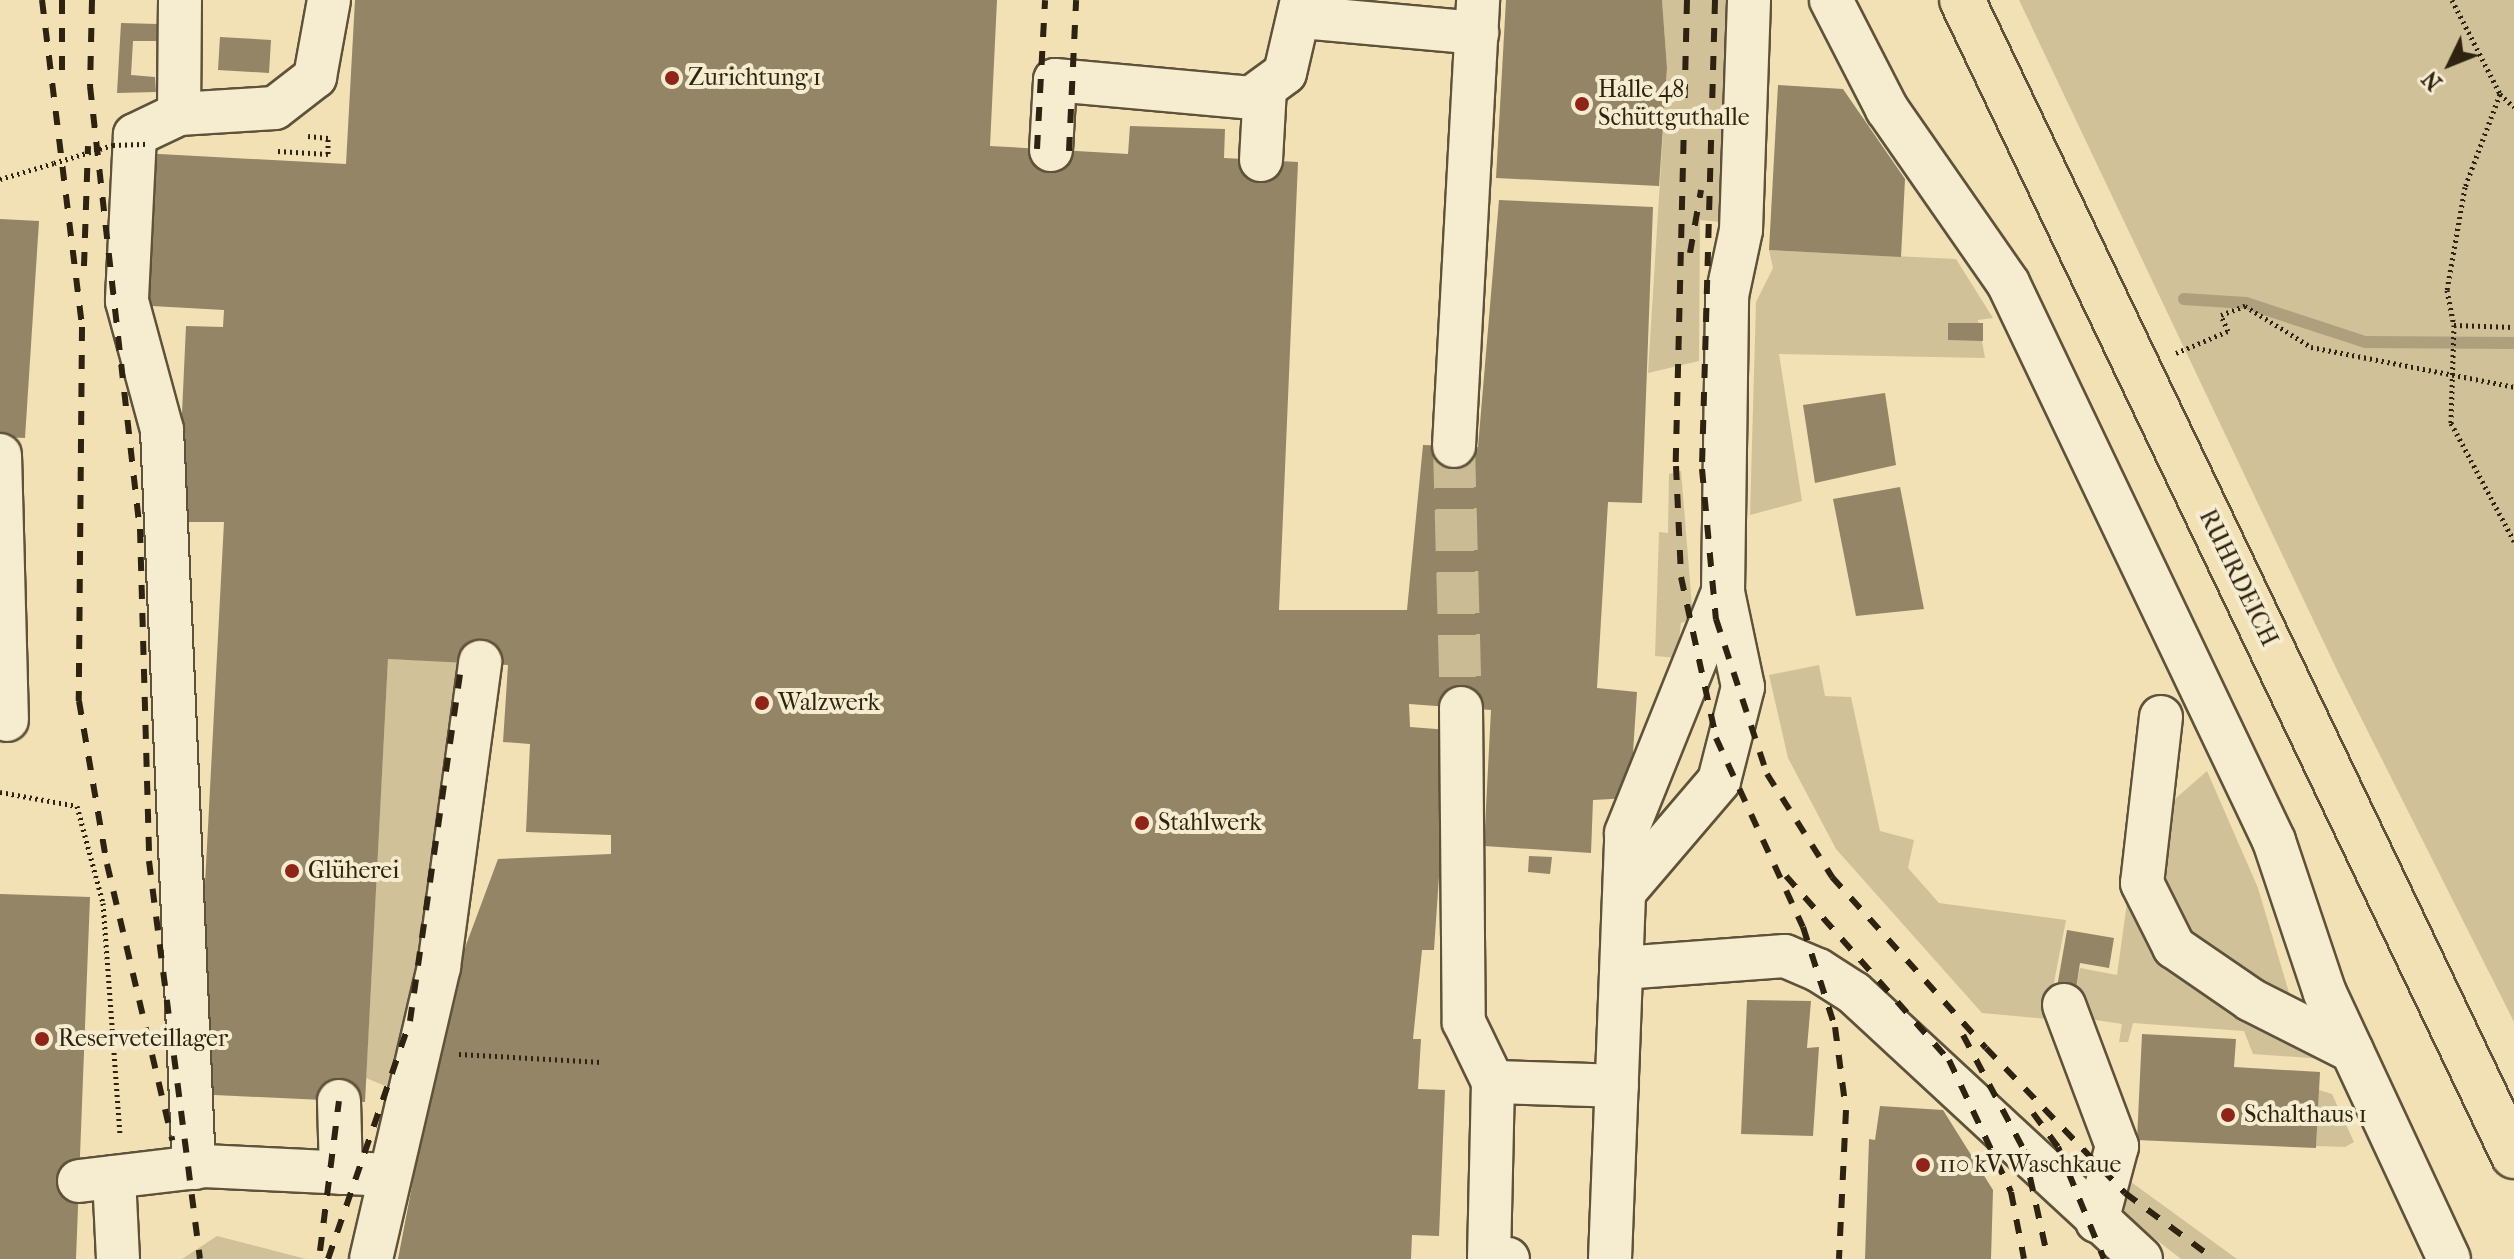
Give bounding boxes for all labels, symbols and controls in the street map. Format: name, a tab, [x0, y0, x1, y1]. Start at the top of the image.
north arrow	[2410, 24, 2490, 104]
place label: Zurichtung 1	[688, 64, 821, 92]
text: N	[2417, 65, 2448, 95]
marker: Zurichtung 1	[663, 69, 681, 87]
place label: Halle 48 Schüttguthalle	[1598, 76, 1750, 132]
marker: Halle 48 Schüttguthalle	[1573, 95, 1591, 113]
street label: RUHRDEICH	[2193, 505, 2283, 651]
place label: Walzwerk	[778, 689, 880, 717]
marker: Walzwerk	[753, 694, 771, 712]
place label: Stahlwerk	[1158, 809, 1262, 837]
marker: Stahlwerk	[1133, 814, 1151, 832]
place label: Glüherei	[308, 857, 399, 885]
marker: Glüherei	[283, 862, 301, 880]
place label: Reserveteillager	[58, 1025, 228, 1053]
marker: Reserveteillager	[33, 1030, 51, 1048]
place label: Schalthaus 1	[2244, 1101, 2367, 1129]
marker: Schalthaus 1	[2219, 1106, 2237, 1124]
place label: 110 kV Waschkaue	[1939, 1151, 2121, 1179]
marker: 110 kV Waschkaue	[1914, 1156, 1932, 1174]

